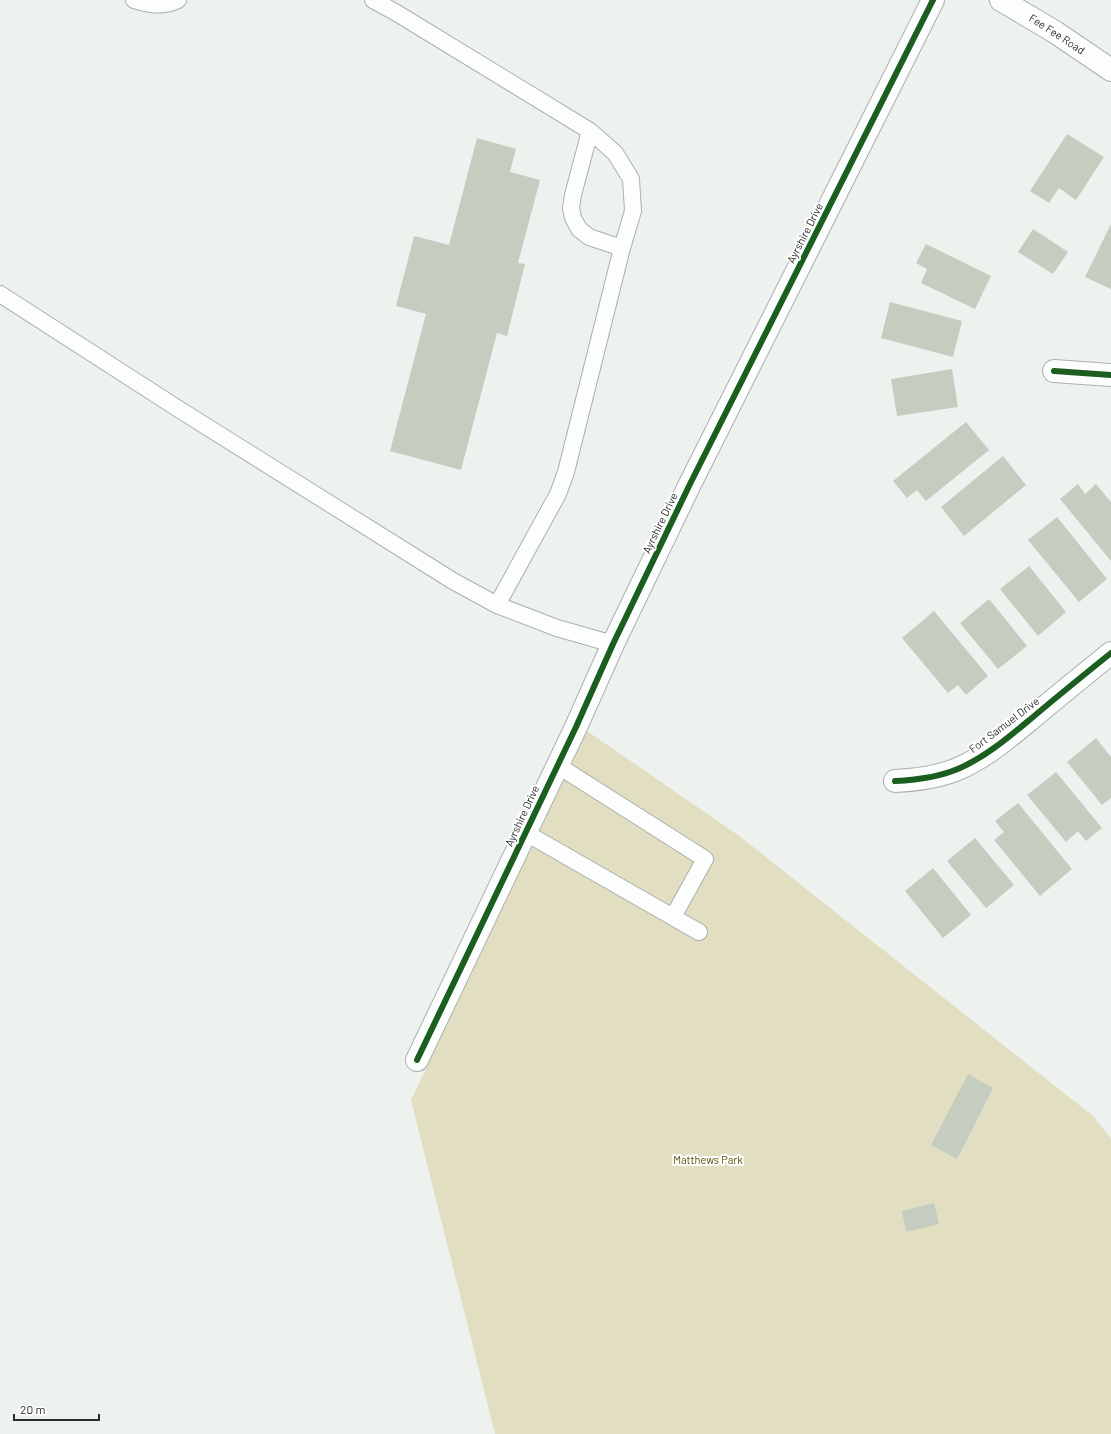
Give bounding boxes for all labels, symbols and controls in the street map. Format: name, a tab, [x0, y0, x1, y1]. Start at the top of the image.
street label: Fee Fee Road	[1027, 11, 1088, 56]
street label: Ayrshire Drive	[784, 200, 825, 265]
street label: Ayrshire Drive	[639, 490, 680, 555]
street label: Fort Samuel Drive	[966, 694, 1041, 755]
street label: Ayrshire Drive	[502, 783, 541, 848]
park label: Matthews Park	[673, 1153, 743, 1166]
scale bar	[14, 1396, 99, 1422]
text: 20 m	[20, 1402, 46, 1416]

